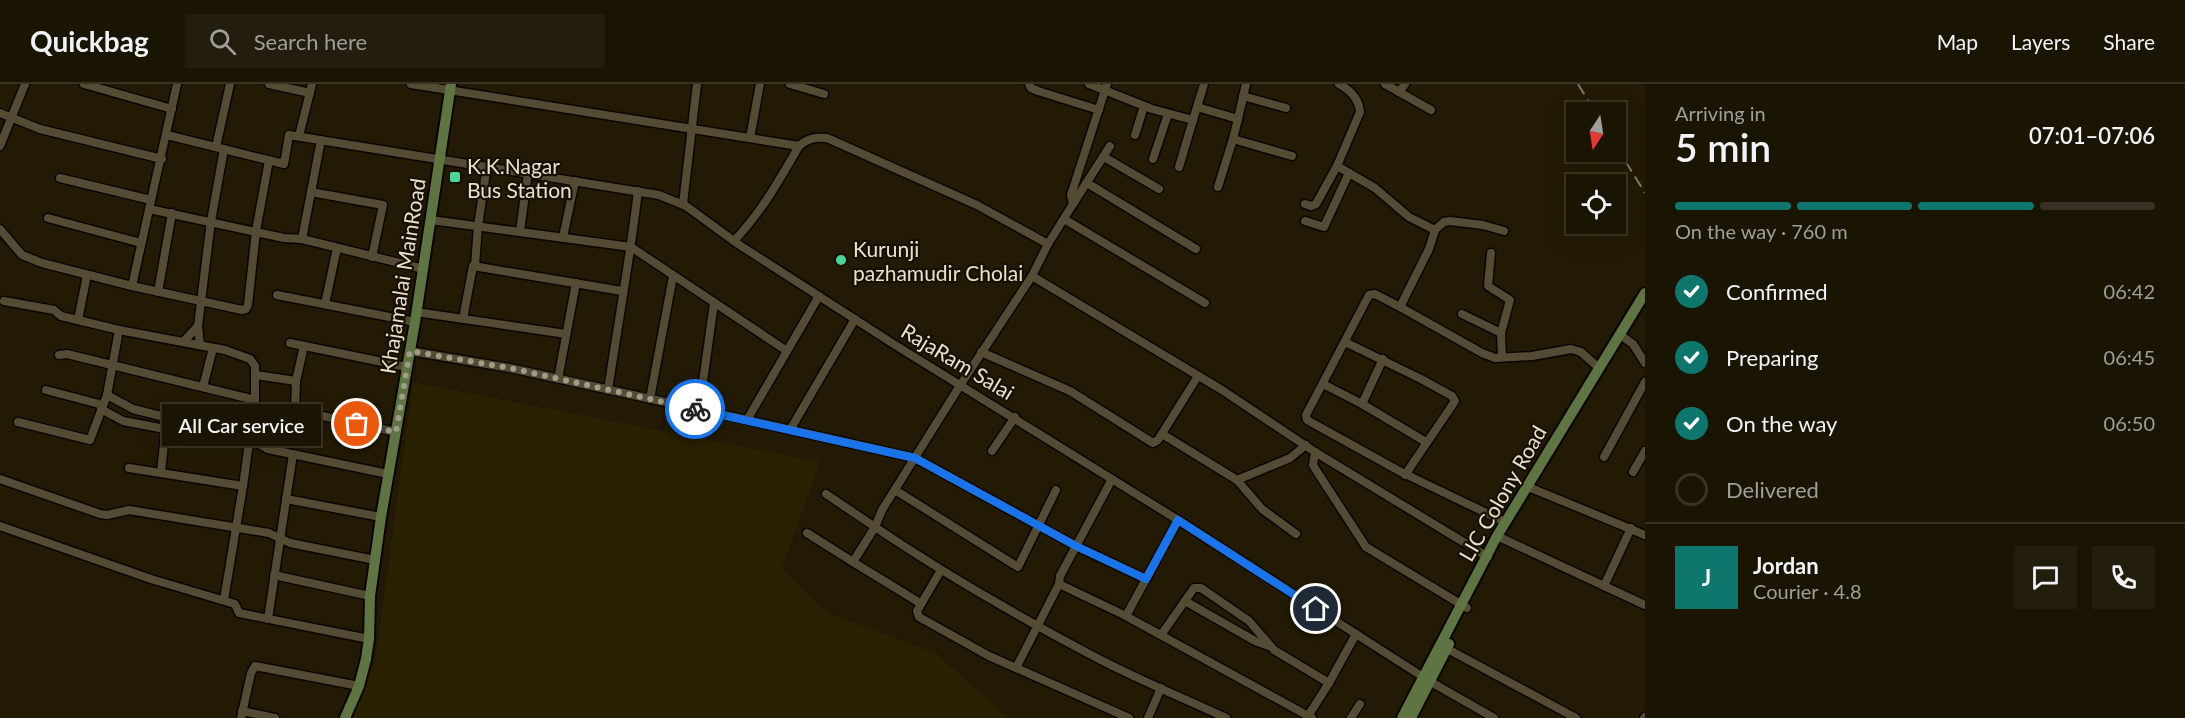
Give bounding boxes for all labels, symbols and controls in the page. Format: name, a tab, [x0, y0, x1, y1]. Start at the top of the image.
search box	[185, 14, 605, 68]
text: Quickbag	[30, 24, 149, 58]
icon: search	[206, 25, 239, 58]
text: Search here	[254, 28, 367, 55]
text: Map	[1937, 29, 1978, 54]
text: Layers	[2011, 29, 2070, 54]
text: Share	[2103, 29, 2155, 54]
text: Arriving in	[1675, 101, 1766, 125]
north arrow	[1566, 102, 1626, 162]
map controls	[1566, 102, 1626, 234]
text: 07:01–07:06	[2029, 122, 2155, 149]
text: 5 min	[1675, 124, 1771, 170]
place label: K.K.Nagar Bus Station	[467, 153, 572, 202]
marker: K.K.Nagar Bus Station	[448, 170, 462, 184]
button: locate	[1566, 174, 1626, 234]
street label: Khajamalai MainRoad	[374, 176, 430, 376]
text: On the way · 760 m	[1675, 219, 1848, 243]
place label: Kurunji pazhamudir Cholai	[853, 236, 1023, 285]
marker: Kurunji pazhamudir Cholai	[834, 253, 848, 267]
icon: check	[1675, 275, 1708, 308]
text: Confirmed	[1726, 278, 1828, 305]
text: 06:42	[2104, 279, 2155, 303]
street label: RajaRam Salai	[897, 318, 1019, 404]
icon: check	[1675, 341, 1708, 374]
text: Preparing	[1726, 344, 1818, 371]
text: 06:45	[2104, 345, 2155, 369]
courier	[665, 379, 725, 439]
icon: bike	[679, 393, 712, 426]
pin	[331, 398, 382, 449]
callout: All Car service	[162, 403, 321, 445]
icon: bag	[340, 407, 373, 440]
icon: check	[1675, 407, 1708, 440]
text: On the way	[1726, 410, 1837, 437]
text: 06:50	[2104, 411, 2155, 435]
text: All Car service	[179, 413, 304, 437]
street label: LIC Colony Road	[1453, 421, 1551, 565]
text: Delivered	[1726, 476, 1819, 503]
button: chat	[2014, 546, 2077, 609]
button: phone	[2092, 546, 2155, 609]
text: Jordan	[1753, 552, 1819, 579]
text: J	[1702, 564, 1711, 591]
text: Courier · 4.8	[1753, 579, 1862, 603]
pin	[1290, 583, 1341, 634]
icon: home	[1299, 592, 1332, 625]

